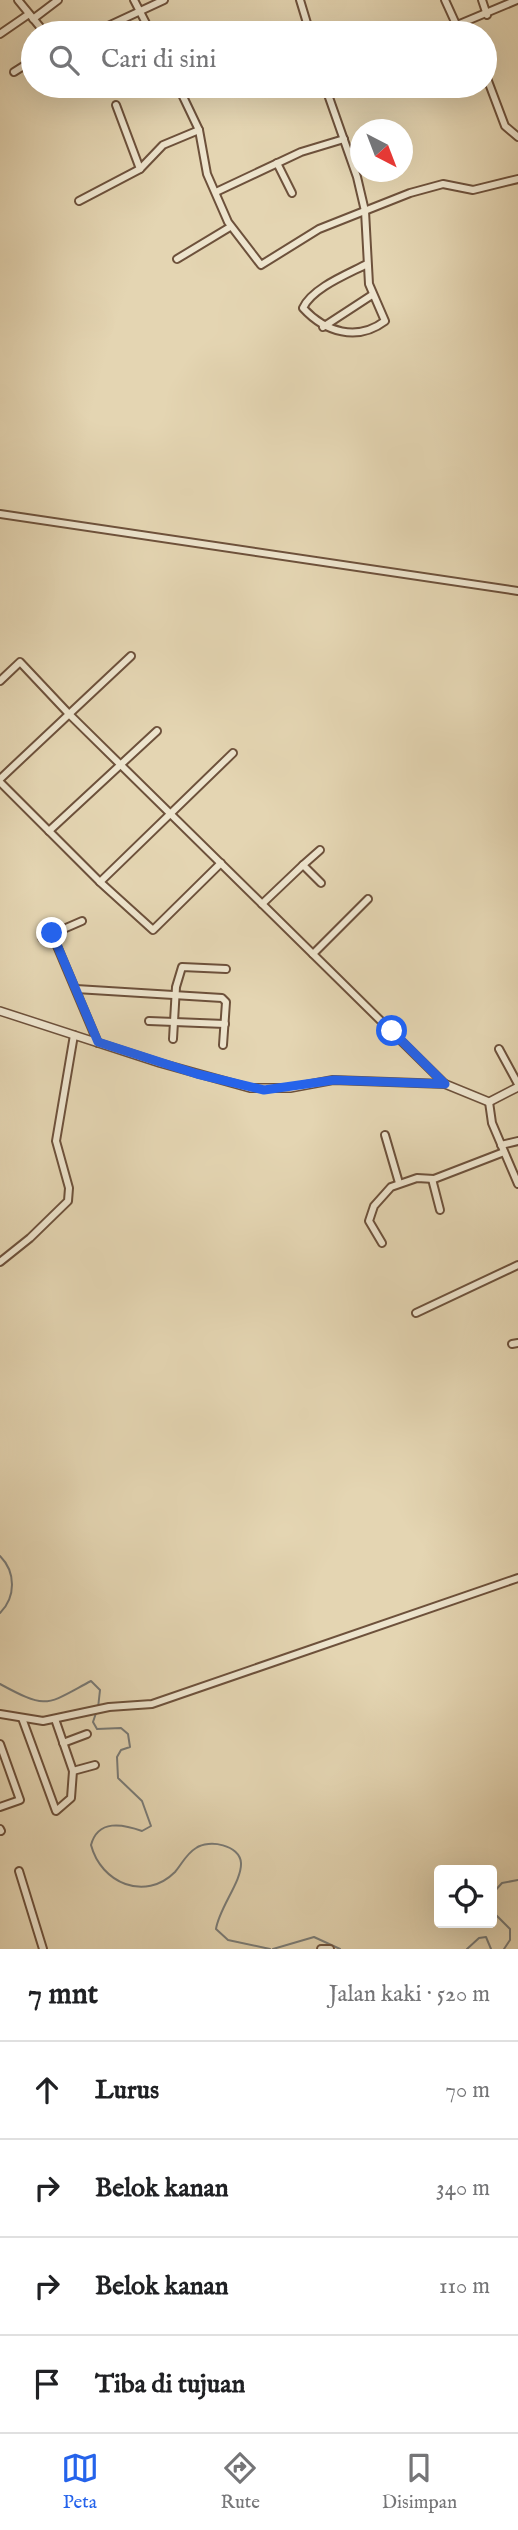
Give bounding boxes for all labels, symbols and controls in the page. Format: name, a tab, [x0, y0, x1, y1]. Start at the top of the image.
search box	[21, 21, 497, 98]
icon: search	[45, 41, 83, 79]
text: Cari di sini	[101, 43, 216, 76]
north arrow	[350, 119, 413, 182]
route end	[36, 917, 67, 948]
route start	[376, 1015, 407, 1046]
map controls	[434, 1865, 497, 1928]
button: locate	[434, 1865, 497, 1928]
text: 7 mnt	[28, 1976, 98, 2014]
text: Jalan kaki · 520 m	[329, 1980, 490, 2009]
icon: ahead	[28, 2071, 66, 2109]
text: Lurus	[95, 2074, 159, 2107]
text: 70 m	[445, 2076, 490, 2105]
icon: right	[28, 2169, 66, 2207]
text: Belok kanan	[95, 2172, 229, 2205]
text: 340 m	[436, 2174, 490, 2203]
icon: right	[28, 2267, 66, 2305]
text: Belok kanan	[95, 2270, 229, 2303]
text: 110 m	[439, 2272, 490, 2301]
icon: arrive	[28, 2365, 66, 2403]
text: Tiba di tujuan	[95, 2368, 245, 2401]
tab: Peta	[61, 2449, 99, 2515]
tab: Rute	[221, 2449, 260, 2515]
tab: Disimpan	[382, 2449, 457, 2515]

